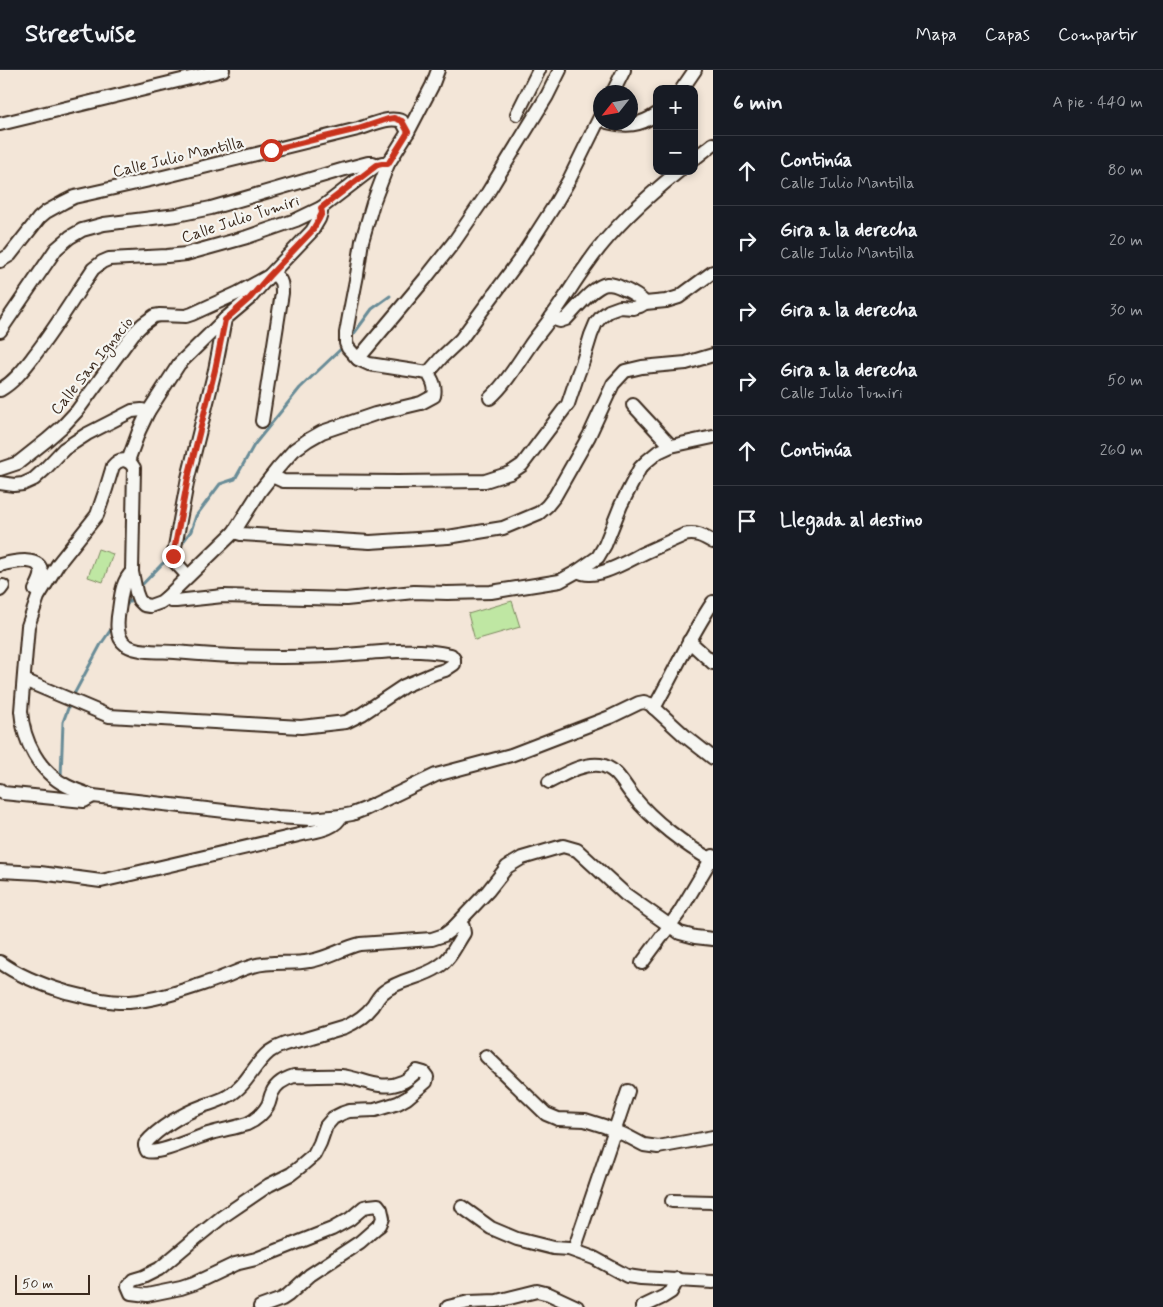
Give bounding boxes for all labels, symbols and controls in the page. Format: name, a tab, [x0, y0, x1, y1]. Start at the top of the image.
text: Streetwise	[25, 19, 136, 50]
text: Mapa	[916, 23, 957, 47]
text: Capas	[985, 23, 1030, 47]
text: Compartir	[1058, 23, 1138, 47]
north arrow	[593, 85, 638, 130]
map controls	[653, 85, 698, 175]
button: +	[653, 85, 698, 130]
text: 6 min	[733, 89, 783, 117]
text: A pie · 440 m	[1053, 92, 1143, 113]
button: −	[653, 130, 698, 175]
street label: Calle Julio Mantilla	[111, 132, 246, 183]
route start	[260, 139, 283, 162]
text: Continúa	[780, 148, 852, 173]
icon: ahead	[733, 157, 761, 185]
text: 80 m	[1108, 160, 1143, 181]
text: Calle Julio Mantilla	[780, 173, 914, 194]
street label: Calle Julio Tumiri	[179, 190, 302, 248]
text: Gira a la derecha	[780, 218, 918, 243]
icon: right	[733, 227, 761, 255]
text: 20 m	[1109, 230, 1143, 251]
text: Calle Julio Mantilla	[780, 243, 914, 264]
icon: right	[733, 297, 761, 325]
text: Gira a la derecha	[780, 298, 918, 323]
text: 30 m	[1110, 300, 1143, 321]
street label: Calle San Ignacio	[46, 312, 139, 420]
text: Gira a la derecha	[780, 358, 918, 383]
icon: right	[733, 367, 761, 395]
text: 50 m	[1107, 370, 1143, 391]
text: Calle Julio Tumiri	[780, 383, 903, 404]
icon: ahead	[733, 437, 761, 465]
text: Continúa	[780, 438, 852, 463]
text: 260 m	[1100, 440, 1143, 461]
icon: arrive	[733, 507, 761, 535]
text: Llegada al destino	[780, 508, 922, 533]
route end	[162, 545, 185, 568]
scale bar	[15, 1272, 90, 1295]
text: 50 m	[22, 1275, 53, 1293]

